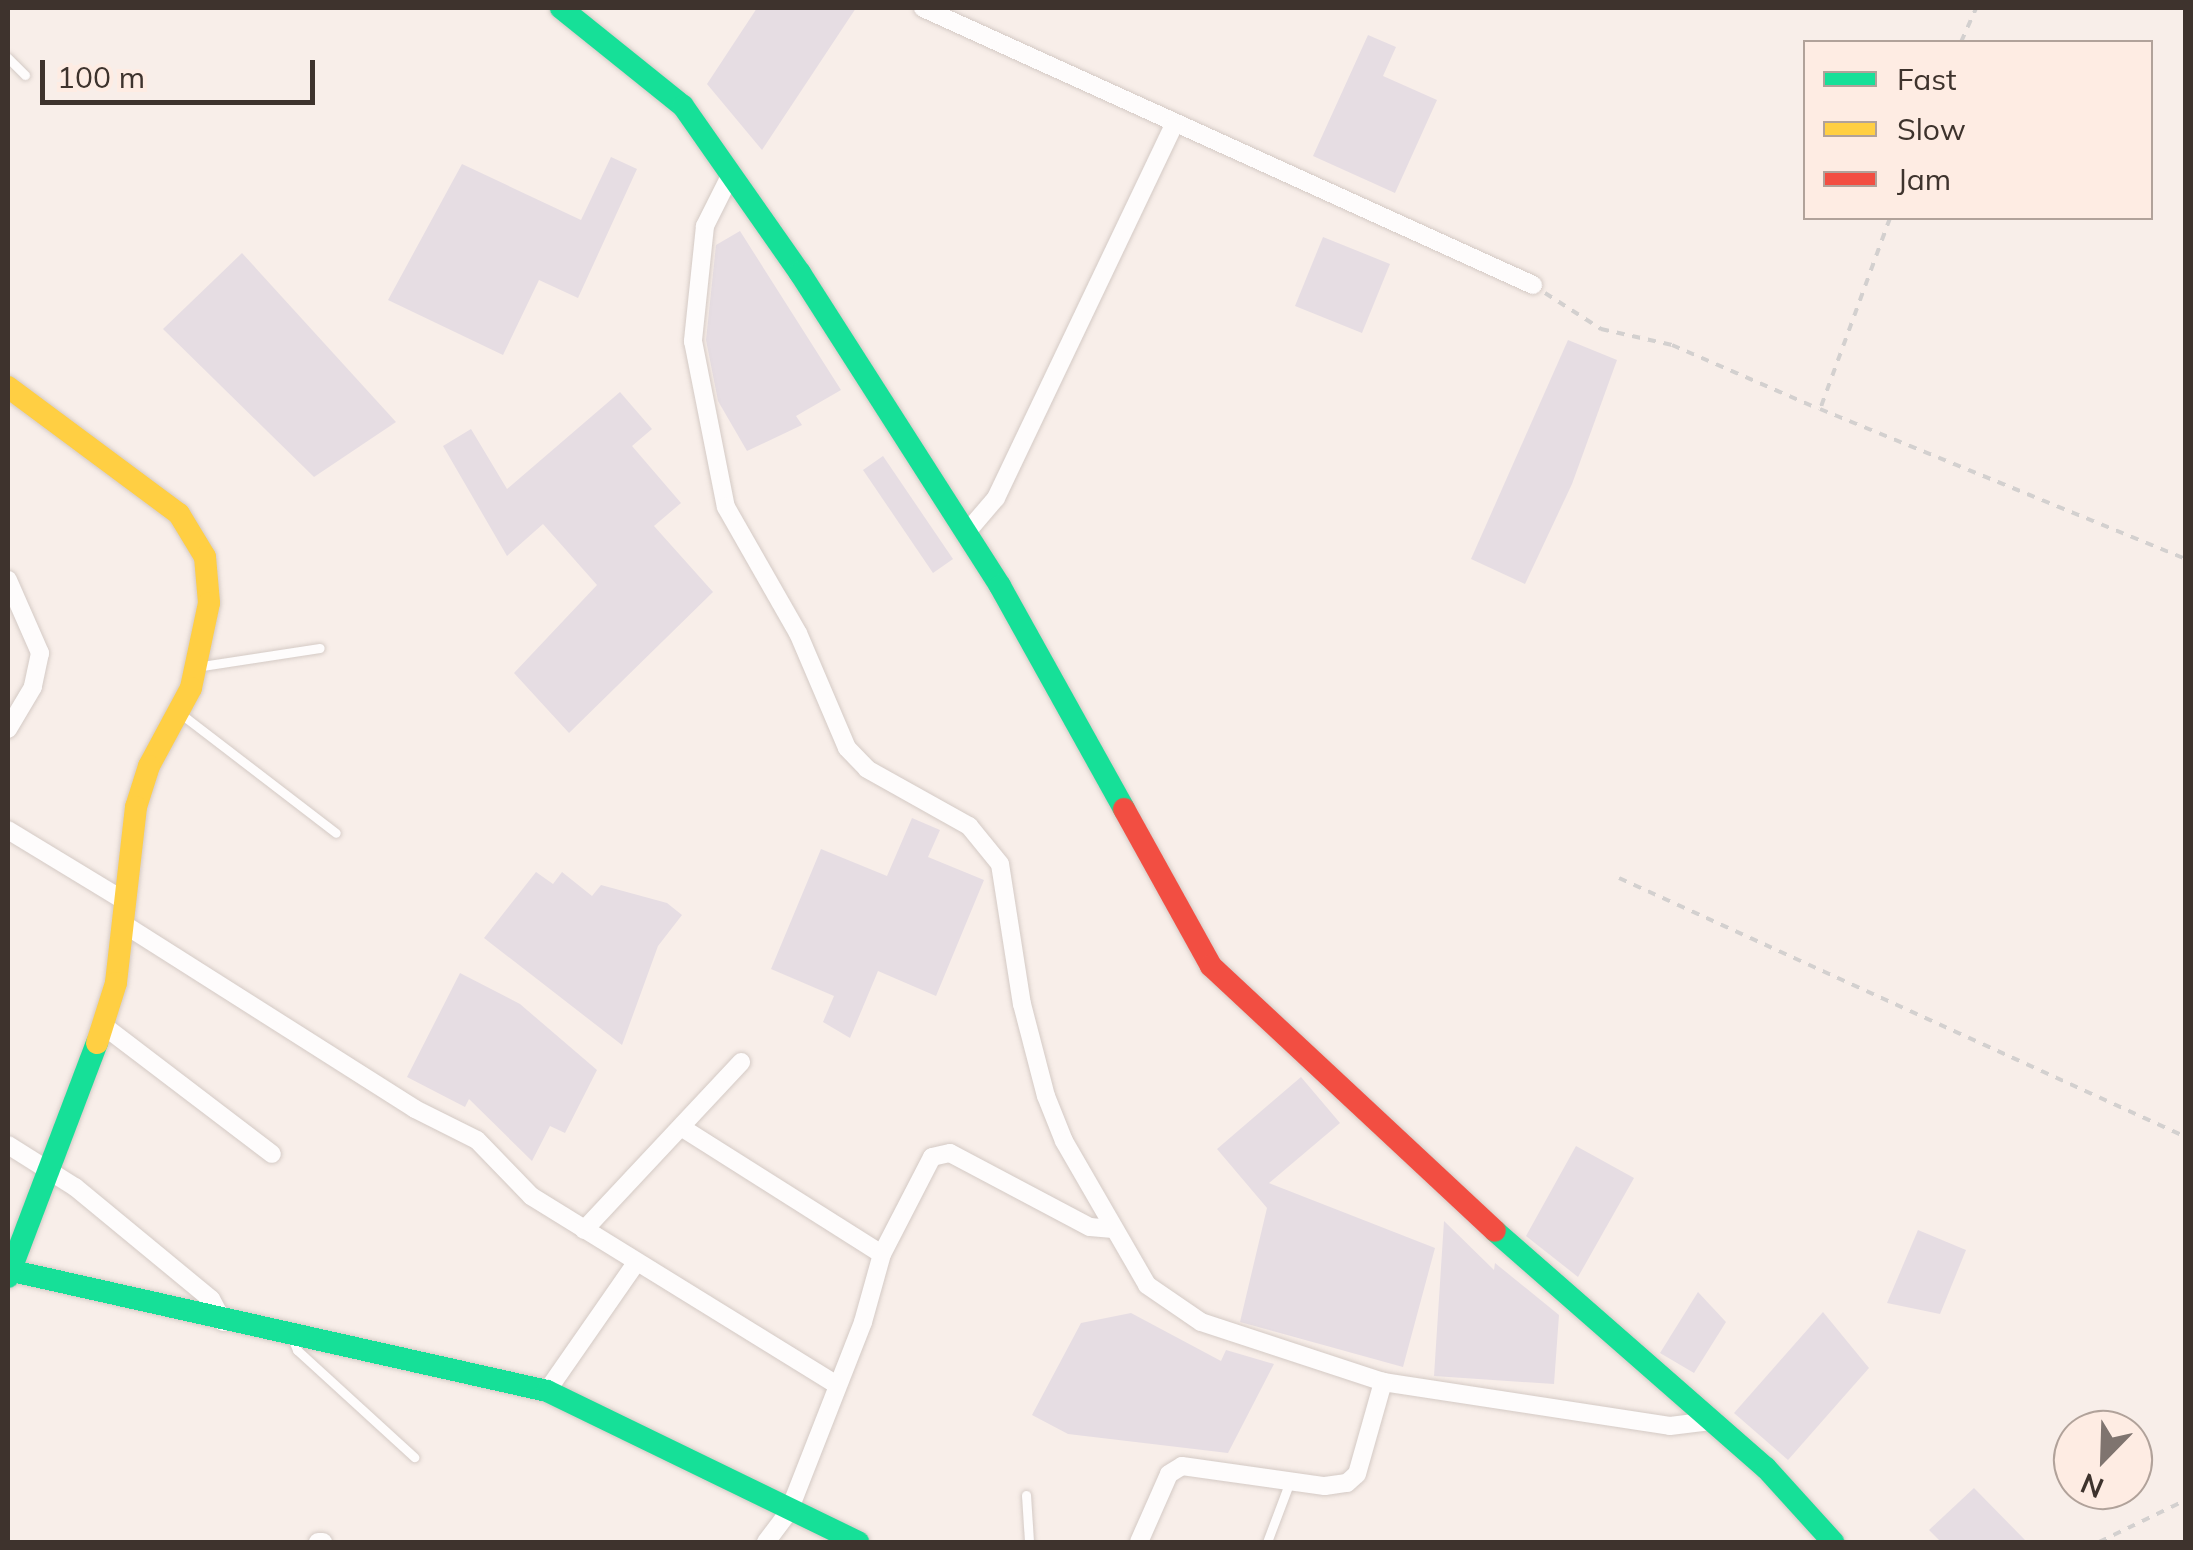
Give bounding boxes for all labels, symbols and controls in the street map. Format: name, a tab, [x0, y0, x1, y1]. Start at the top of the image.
scale bar	[45, 40, 320, 102]
legend	[1803, 40, 2153, 220]
text: 100 m	[57, 58, 145, 96]
text: Fast	[1897, 60, 1957, 98]
text: Slow	[1897, 110, 1966, 148]
text: Jam	[1897, 160, 1951, 198]
north arrow	[2053, 1410, 2153, 1510]
text: N	[2075, 1466, 2108, 1506]

